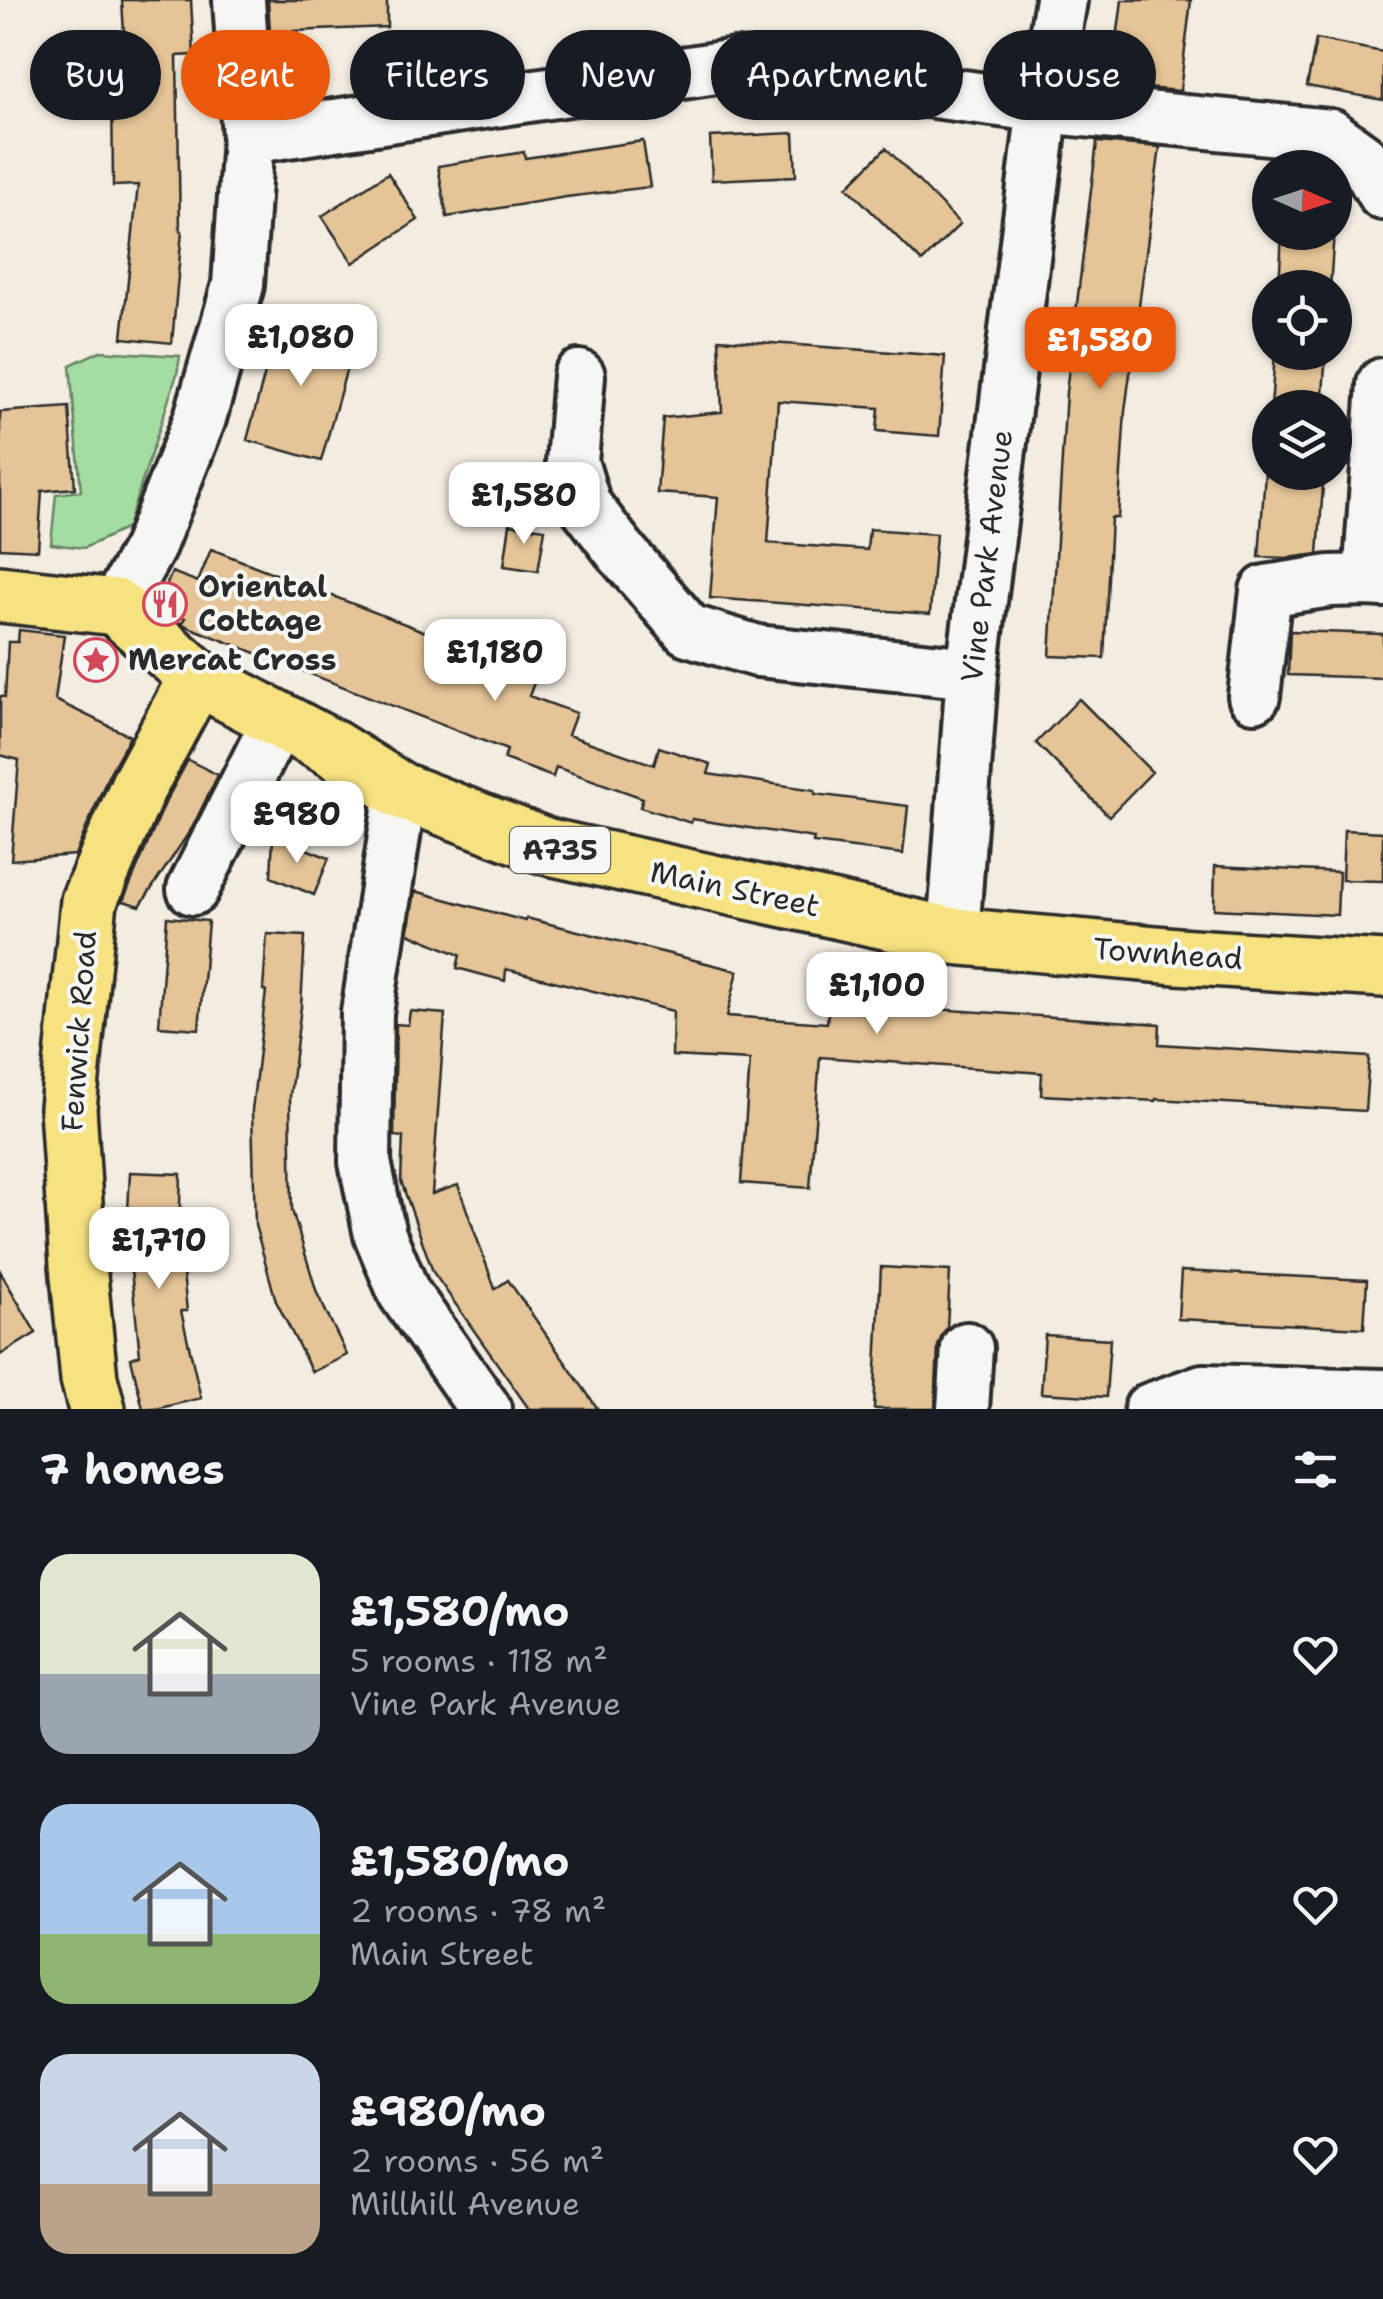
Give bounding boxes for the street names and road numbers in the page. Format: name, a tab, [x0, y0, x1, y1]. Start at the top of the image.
street label: Vine Park Avenue	[951, 427, 1022, 685]
road number: A735	[510, 827, 610, 873]
street label: Main Street	[647, 851, 824, 926]
street label: Townhead	[1092, 928, 1244, 979]
street label: Fenwick Road	[51, 929, 106, 1133]

